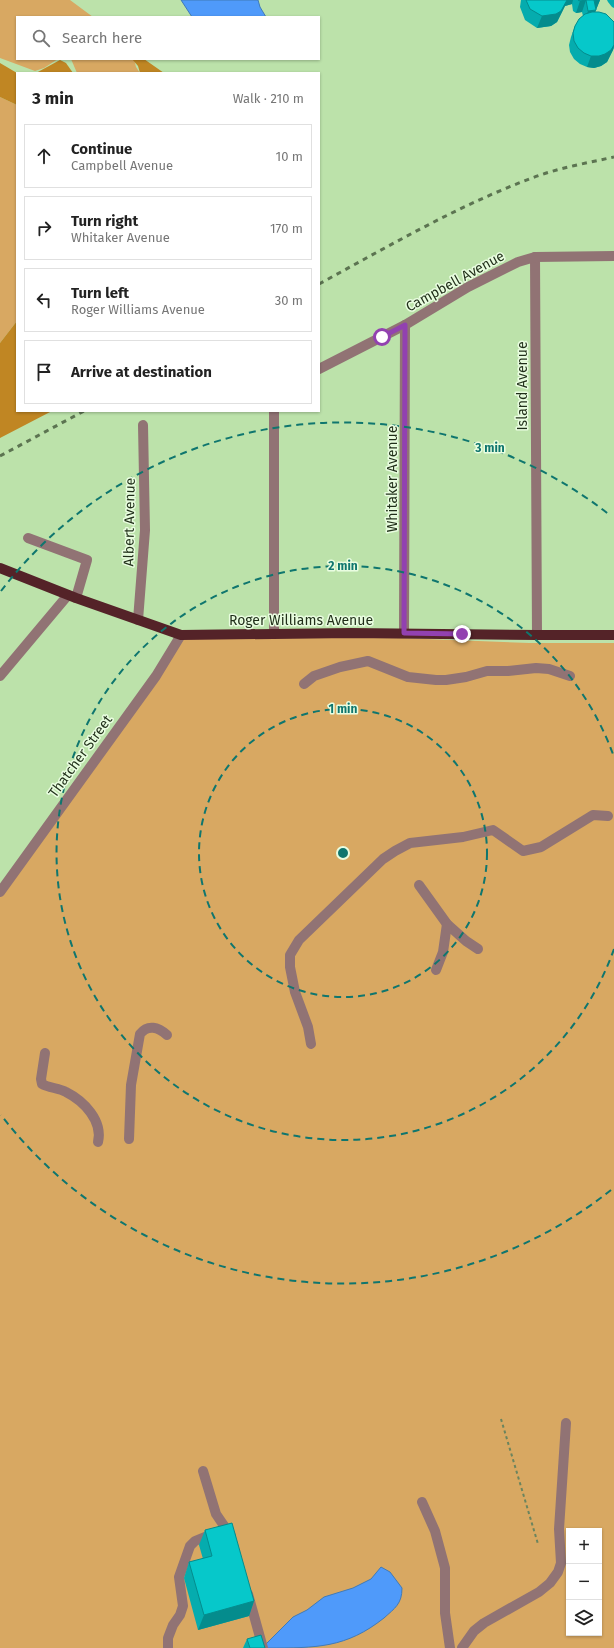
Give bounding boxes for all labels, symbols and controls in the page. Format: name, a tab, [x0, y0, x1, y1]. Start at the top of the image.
search box	[16, 16, 320, 60]
icon: search	[30, 27, 52, 49]
text: Search here	[62, 29, 142, 47]
text: 3 min	[32, 88, 74, 109]
text: Walk · 210 m	[233, 91, 304, 106]
text: Continue	[71, 140, 132, 158]
icon: ahead	[33, 145, 55, 167]
text: 10 m	[276, 149, 303, 164]
text: Campbell Avenue	[71, 158, 173, 173]
text: Turn right	[71, 212, 138, 230]
icon: right	[33, 217, 55, 239]
text: 170 m	[270, 221, 303, 236]
text: Whitaker Avenue	[71, 230, 170, 245]
street label: Campbell Avenue	[403, 247, 507, 316]
text: Turn left	[71, 284, 129, 302]
icon: left	[33, 289, 55, 311]
text: 30 m	[275, 293, 303, 308]
text: Roger Williams Avenue	[71, 302, 205, 317]
route start	[373, 328, 391, 346]
street label: Island Avenue	[514, 341, 531, 431]
icon: arrive	[33, 361, 55, 383]
text: Arrive at destination	[71, 363, 212, 381]
street label: Whitaker Avenue	[384, 426, 401, 532]
text: 3 min	[474, 441, 505, 455]
street label: Albert Avenue	[120, 478, 139, 567]
text: 2 min	[328, 559, 358, 573]
street label: Roger Williams Avenue	[229, 612, 373, 629]
route end	[453, 625, 471, 643]
text: 1 min	[329, 702, 357, 716]
street label: Thatcher Street	[45, 711, 116, 801]
centre of rings	[336, 846, 350, 860]
map controls	[566, 1528, 602, 1636]
button: +	[566, 1528, 602, 1564]
button: −	[566, 1564, 602, 1600]
button: layers	[566, 1600, 602, 1636]

